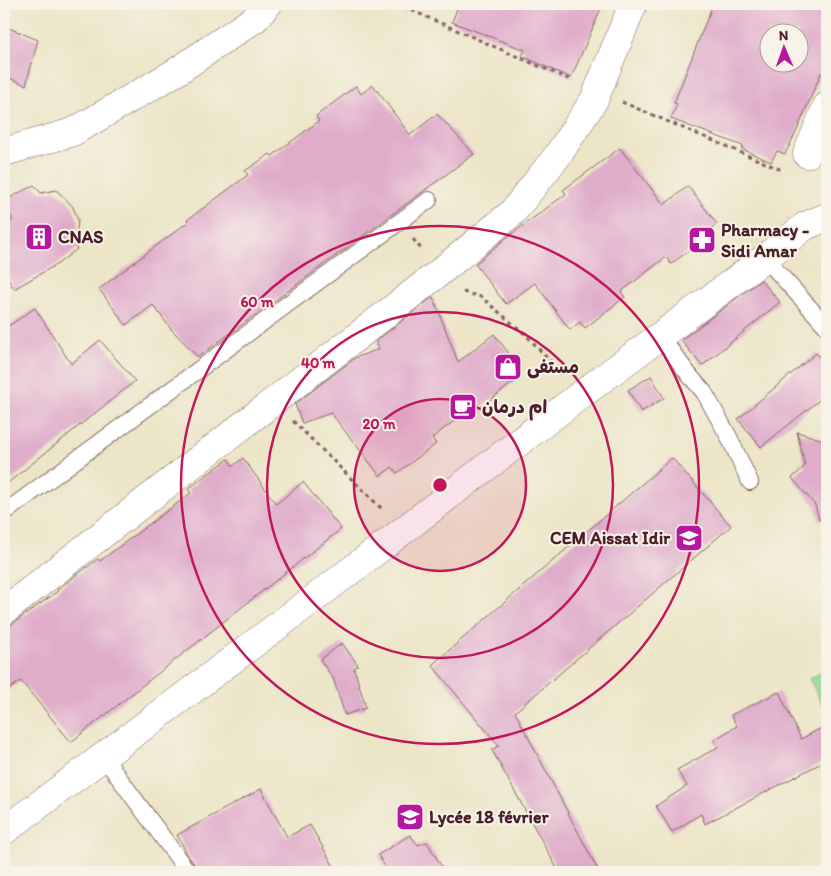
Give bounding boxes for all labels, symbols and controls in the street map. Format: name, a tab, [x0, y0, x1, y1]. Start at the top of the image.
north arrow	[758, 22, 808, 72]
text: N	[779, 27, 789, 44]
place label: Pharmacy - Sidi Amar	[721, 219, 809, 262]
building icon: CNAS	[24, 222, 54, 252]
pharmacy icon: Pharmacy - Sidi Amar	[687, 225, 717, 255]
place label: CNAS	[58, 226, 103, 248]
text: 60 m	[240, 293, 274, 311]
shop icon: مستفى	[493, 352, 523, 382]
text: 40 m	[301, 354, 336, 372]
place label: مستفى	[527, 356, 579, 379]
cafe icon: ام درمان	[448, 392, 478, 422]
place label: ام درمان	[482, 396, 547, 421]
text: 20 m	[362, 415, 396, 433]
centre of rings	[431, 476, 449, 494]
school or university icon: CEM Aissat Idir	[674, 523, 704, 553]
place label: CEM Aissat Idir	[550, 527, 671, 549]
school or university icon: Lycée 18 février	[395, 802, 425, 832]
place label: Lycée 18 février	[429, 806, 549, 828]

